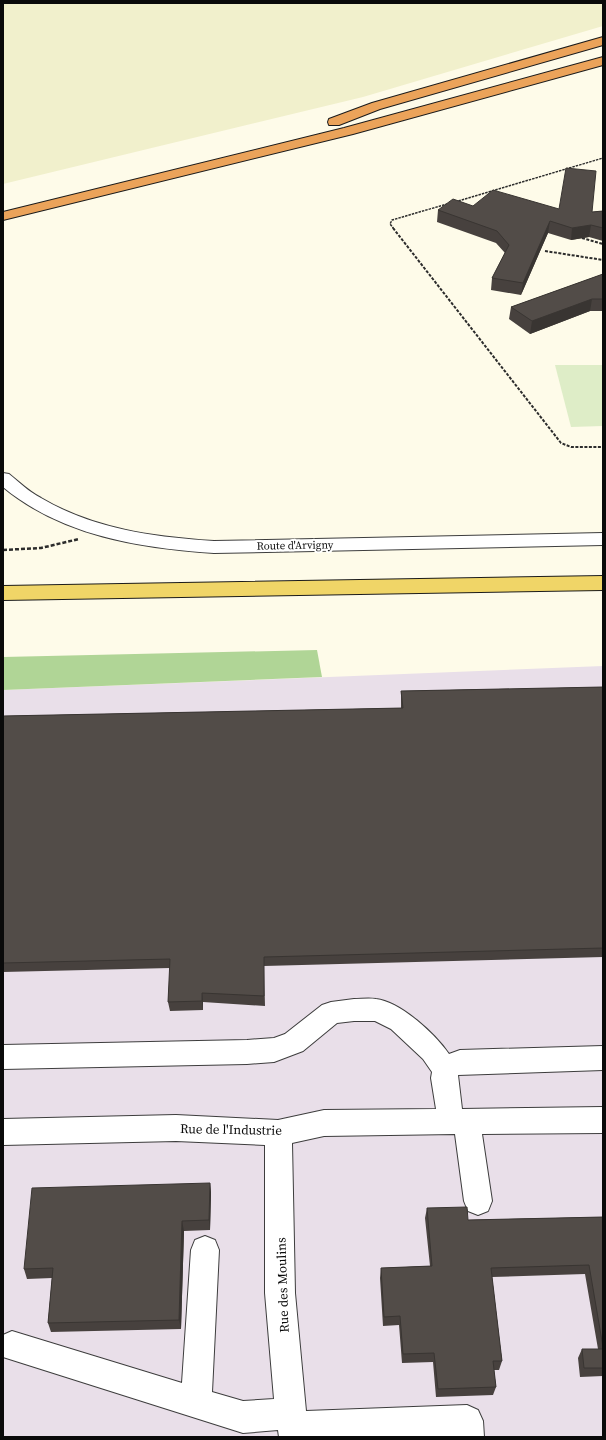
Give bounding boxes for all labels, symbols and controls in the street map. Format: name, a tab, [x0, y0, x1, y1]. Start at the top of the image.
street label: Route d'Arvigny	[256, 537, 334, 554]
street label: Rue de l'Industrie	[180, 1120, 282, 1139]
street label: Rue des Moulins	[272, 1237, 293, 1333]

